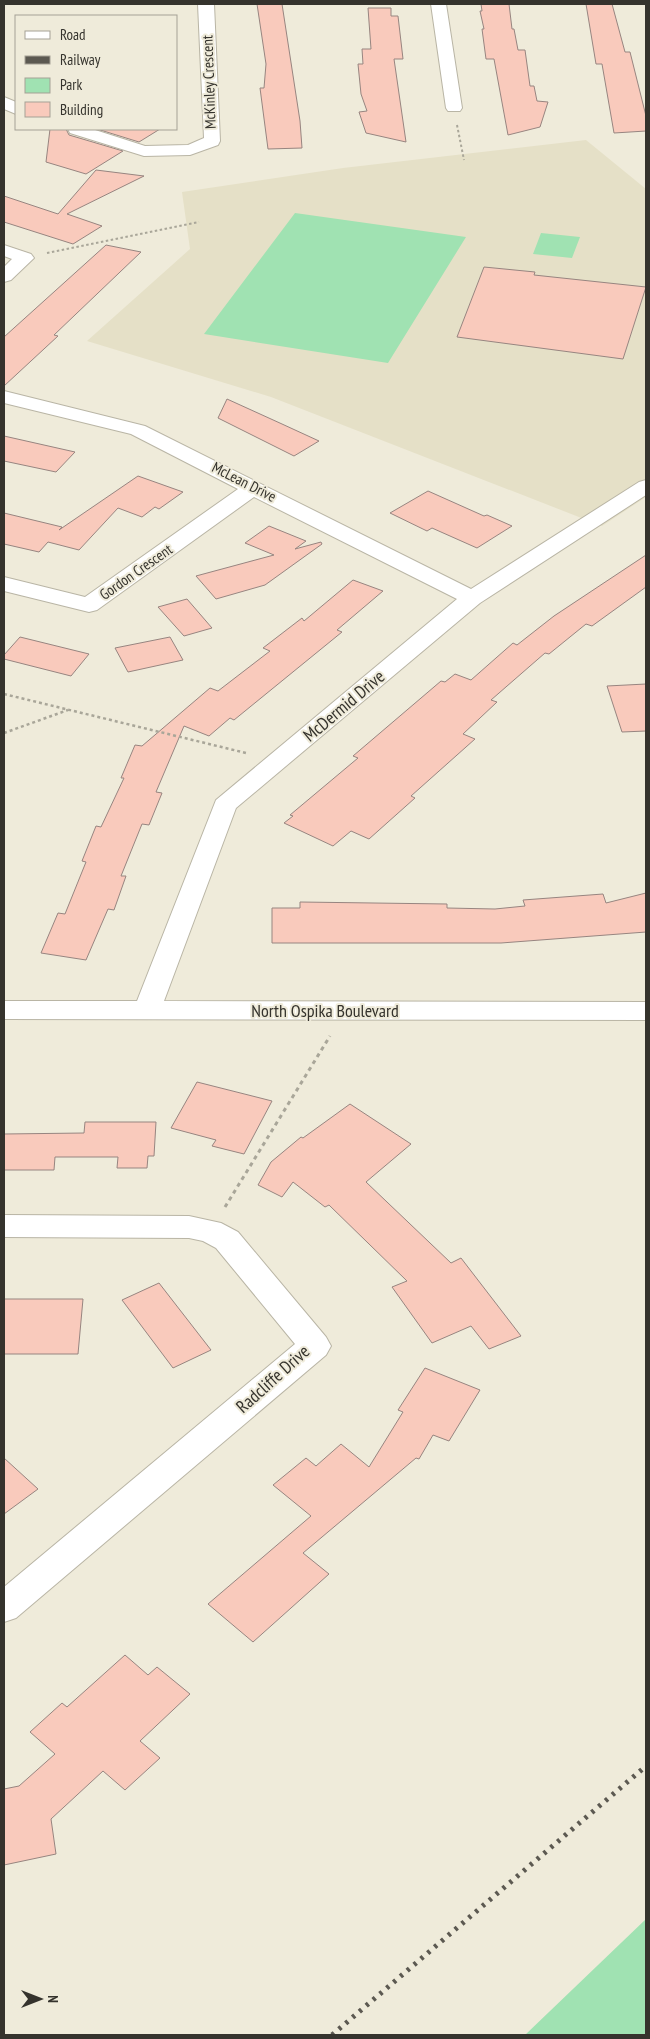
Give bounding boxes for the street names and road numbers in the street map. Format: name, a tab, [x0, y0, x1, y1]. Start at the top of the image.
street label: McKinley Crescent	[197, 35, 220, 129]
street label: McLean Drive	[209, 457, 280, 506]
street label: Gordon Crescent	[96, 539, 176, 604]
street label: McDermid Drive	[298, 665, 389, 746]
street label: North Ospika Boulevard	[251, 999, 399, 1022]
street label: Radcliffe Drive	[231, 1340, 314, 1418]

